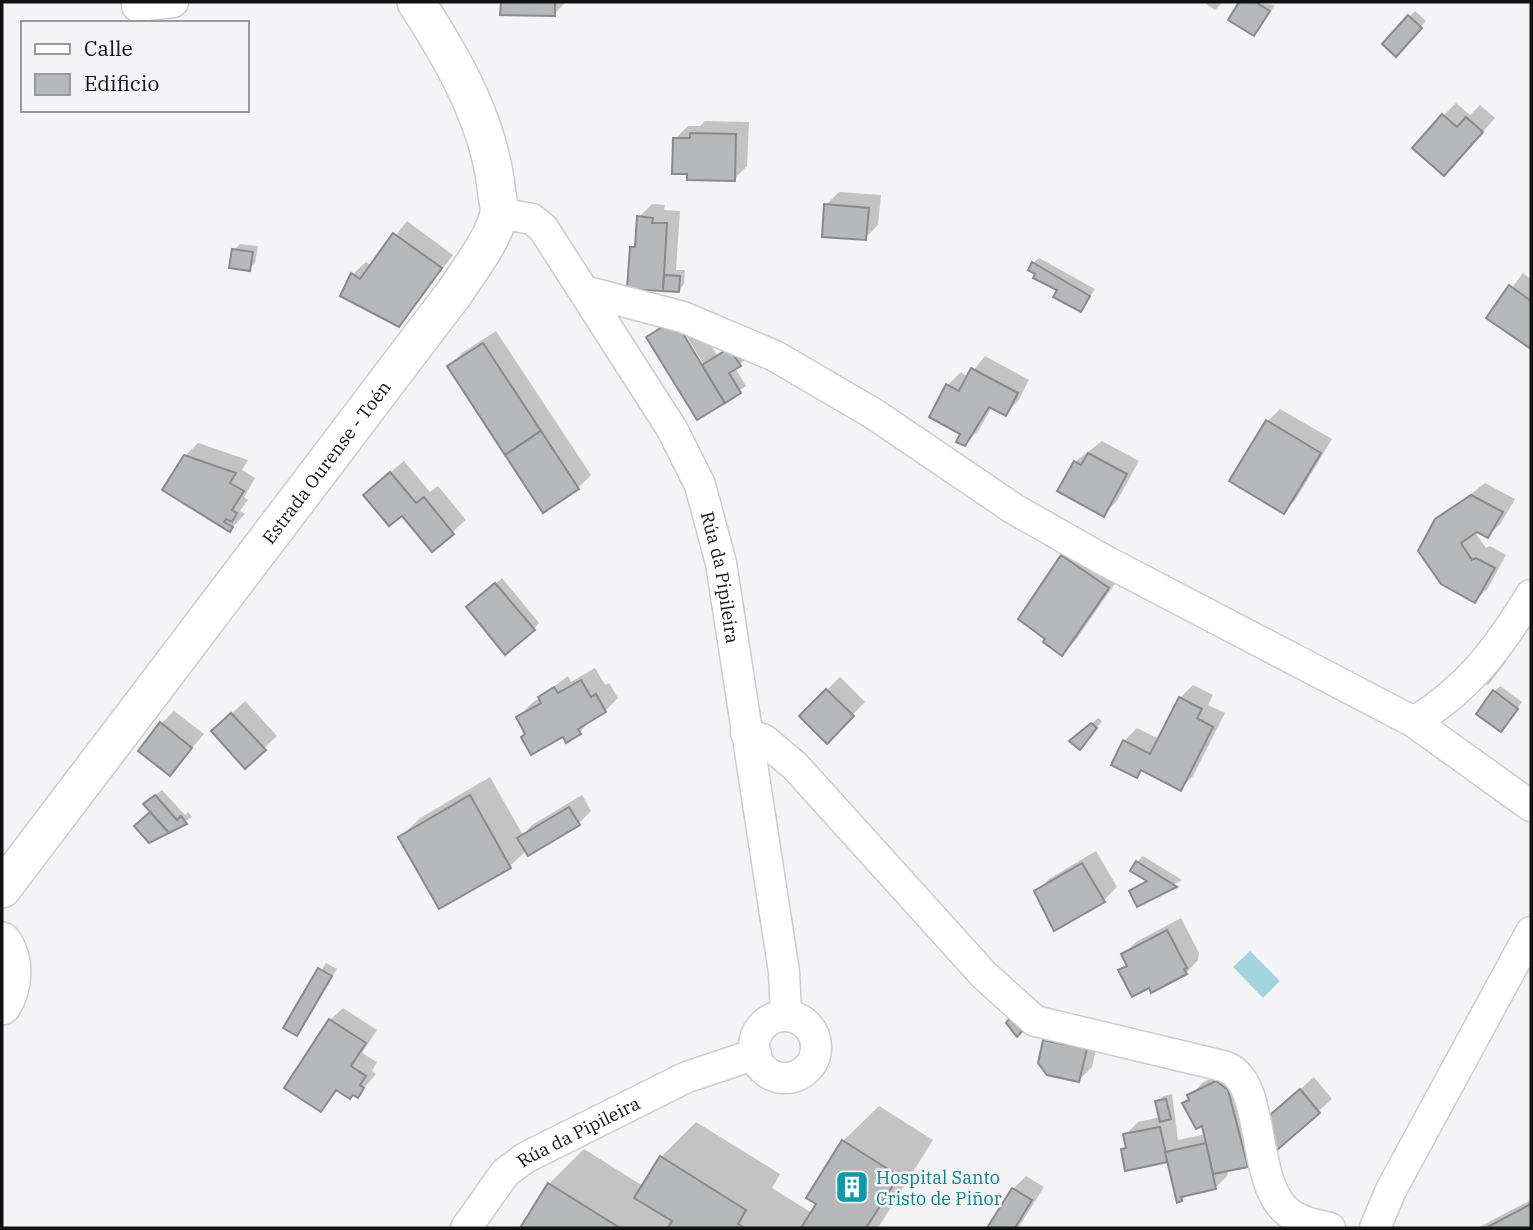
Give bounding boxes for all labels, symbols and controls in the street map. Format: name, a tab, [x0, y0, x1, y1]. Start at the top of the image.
legend	[21, 21, 248, 112]
text: Calle	[84, 34, 133, 62]
text: Edificio	[84, 69, 159, 97]
street label: Estrada Ourense - Toén	[257, 376, 395, 548]
street label: Rúa da Pipileira	[696, 509, 745, 645]
street label: Rúa da Pipileira	[512, 1091, 644, 1172]
place label: Hospital Santo Cristo de Piñor	[876, 1166, 1002, 1210]
building icon: Hospital Santo Cristo de Piñor	[833, 1168, 871, 1206]

